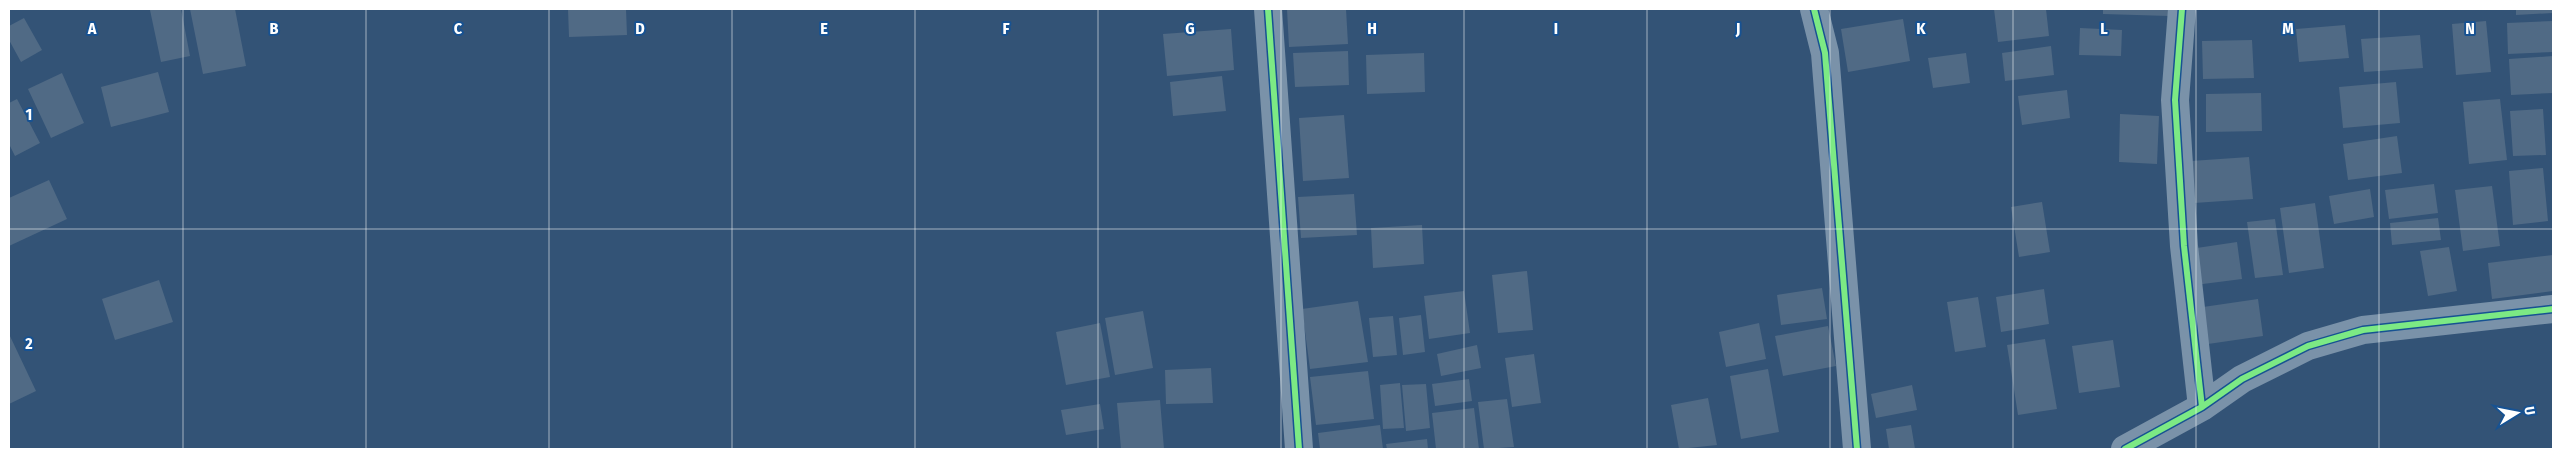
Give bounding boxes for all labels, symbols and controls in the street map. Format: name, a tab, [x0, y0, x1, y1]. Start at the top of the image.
text: A	[87, 19, 97, 38]
text: B	[270, 19, 279, 38]
text: C	[454, 19, 463, 38]
text: D	[635, 19, 645, 38]
text: E	[820, 19, 828, 38]
text: F	[1002, 19, 1010, 38]
text: G	[1185, 19, 1195, 38]
text: H	[1367, 19, 1377, 38]
text: I	[1554, 19, 1558, 38]
text: J	[1735, 19, 1740, 38]
text: K	[1916, 19, 1926, 38]
text: L	[2100, 19, 2108, 38]
text: M	[2282, 19, 2294, 38]
text: N	[2465, 19, 2475, 38]
text: 1	[26, 105, 32, 124]
text: 2	[24, 334, 33, 353]
north arrow	[2492, 388, 2542, 438]
text: U	[2520, 405, 2538, 416]

